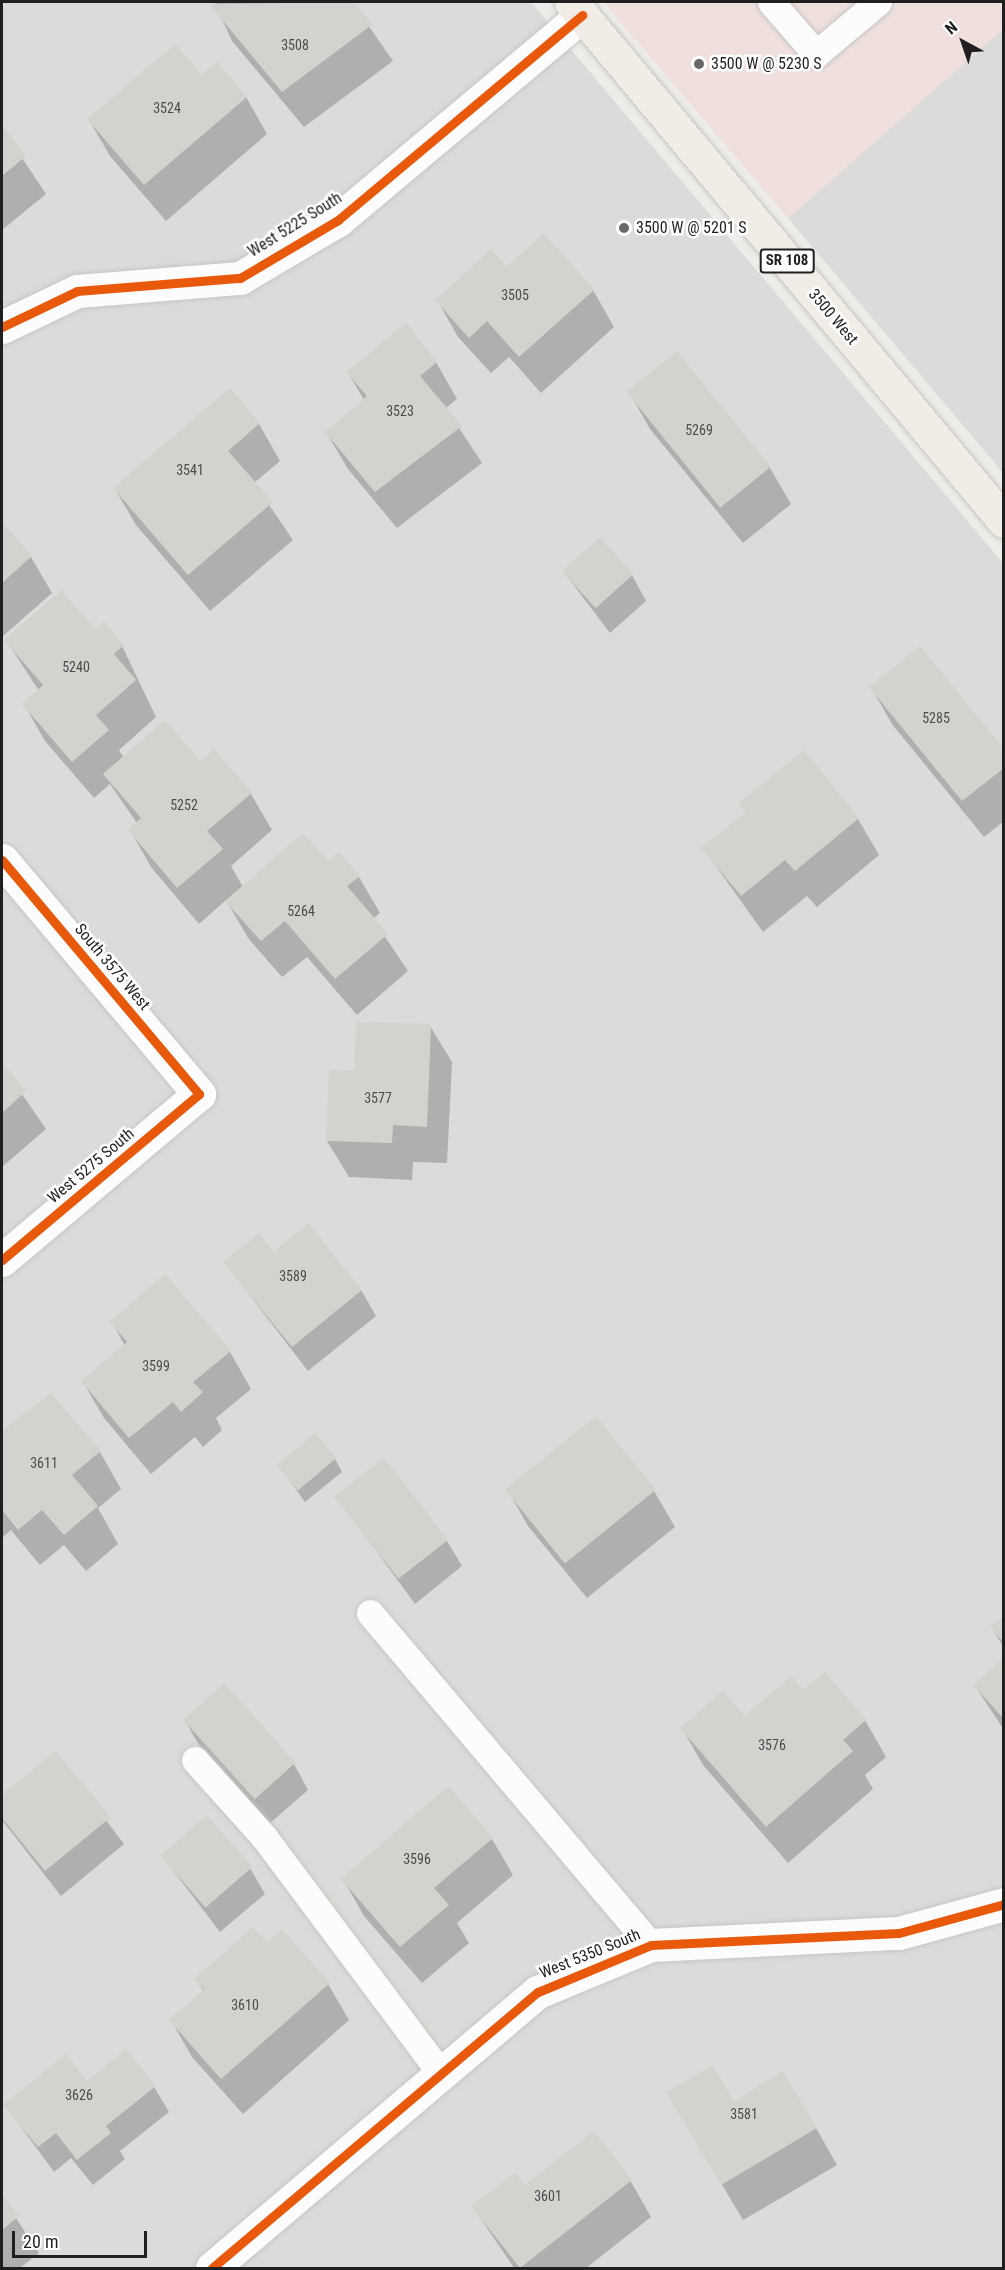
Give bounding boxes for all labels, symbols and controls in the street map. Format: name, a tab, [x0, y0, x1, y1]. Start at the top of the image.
north arrow	[933, 12, 993, 72]
text: N	[941, 17, 961, 38]
house number: 3508	[281, 37, 309, 53]
place label: 3500 W @ 5230 S	[711, 54, 822, 74]
marker: 3500 W @ 5230 S	[692, 57, 706, 71]
house number: 3524	[153, 100, 181, 116]
street label: West 5225 South	[245, 189, 345, 261]
place label: 3500 W @ 5201 S	[636, 218, 747, 238]
marker: 3500 W @ 5201 S	[617, 221, 631, 235]
road number: SR 108	[758, 249, 816, 273]
street label: 3500 West	[804, 285, 862, 349]
house number: 3505	[501, 287, 529, 303]
house number: 3523	[386, 403, 414, 419]
house number: 5269	[685, 422, 713, 438]
house number: 3541	[176, 462, 204, 478]
house number: 5240	[62, 659, 90, 675]
house number: 5285	[922, 710, 950, 726]
house number: 5252	[170, 797, 198, 813]
house number: 5264	[287, 903, 315, 919]
street label: South 3575 West	[70, 920, 154, 1014]
house number: 3577	[364, 1090, 392, 1106]
street label: West 5275 South	[44, 1124, 138, 1208]
house number: 3589	[279, 1268, 307, 1284]
house number: 3599	[142, 1358, 170, 1374]
house number: 3611	[30, 1455, 58, 1471]
house number: 3576	[758, 1737, 786, 1753]
house number: 3596	[403, 1851, 431, 1867]
street label: West 5350 South	[537, 1925, 643, 1983]
house number: 3610	[231, 1997, 259, 2013]
house number: 3626	[65, 2087, 93, 2103]
house number: 3581	[730, 2106, 758, 2122]
house number: 3601	[534, 2188, 562, 2204]
scale bar	[15, 2219, 150, 2257]
text: 20 m	[23, 2231, 58, 2252]

